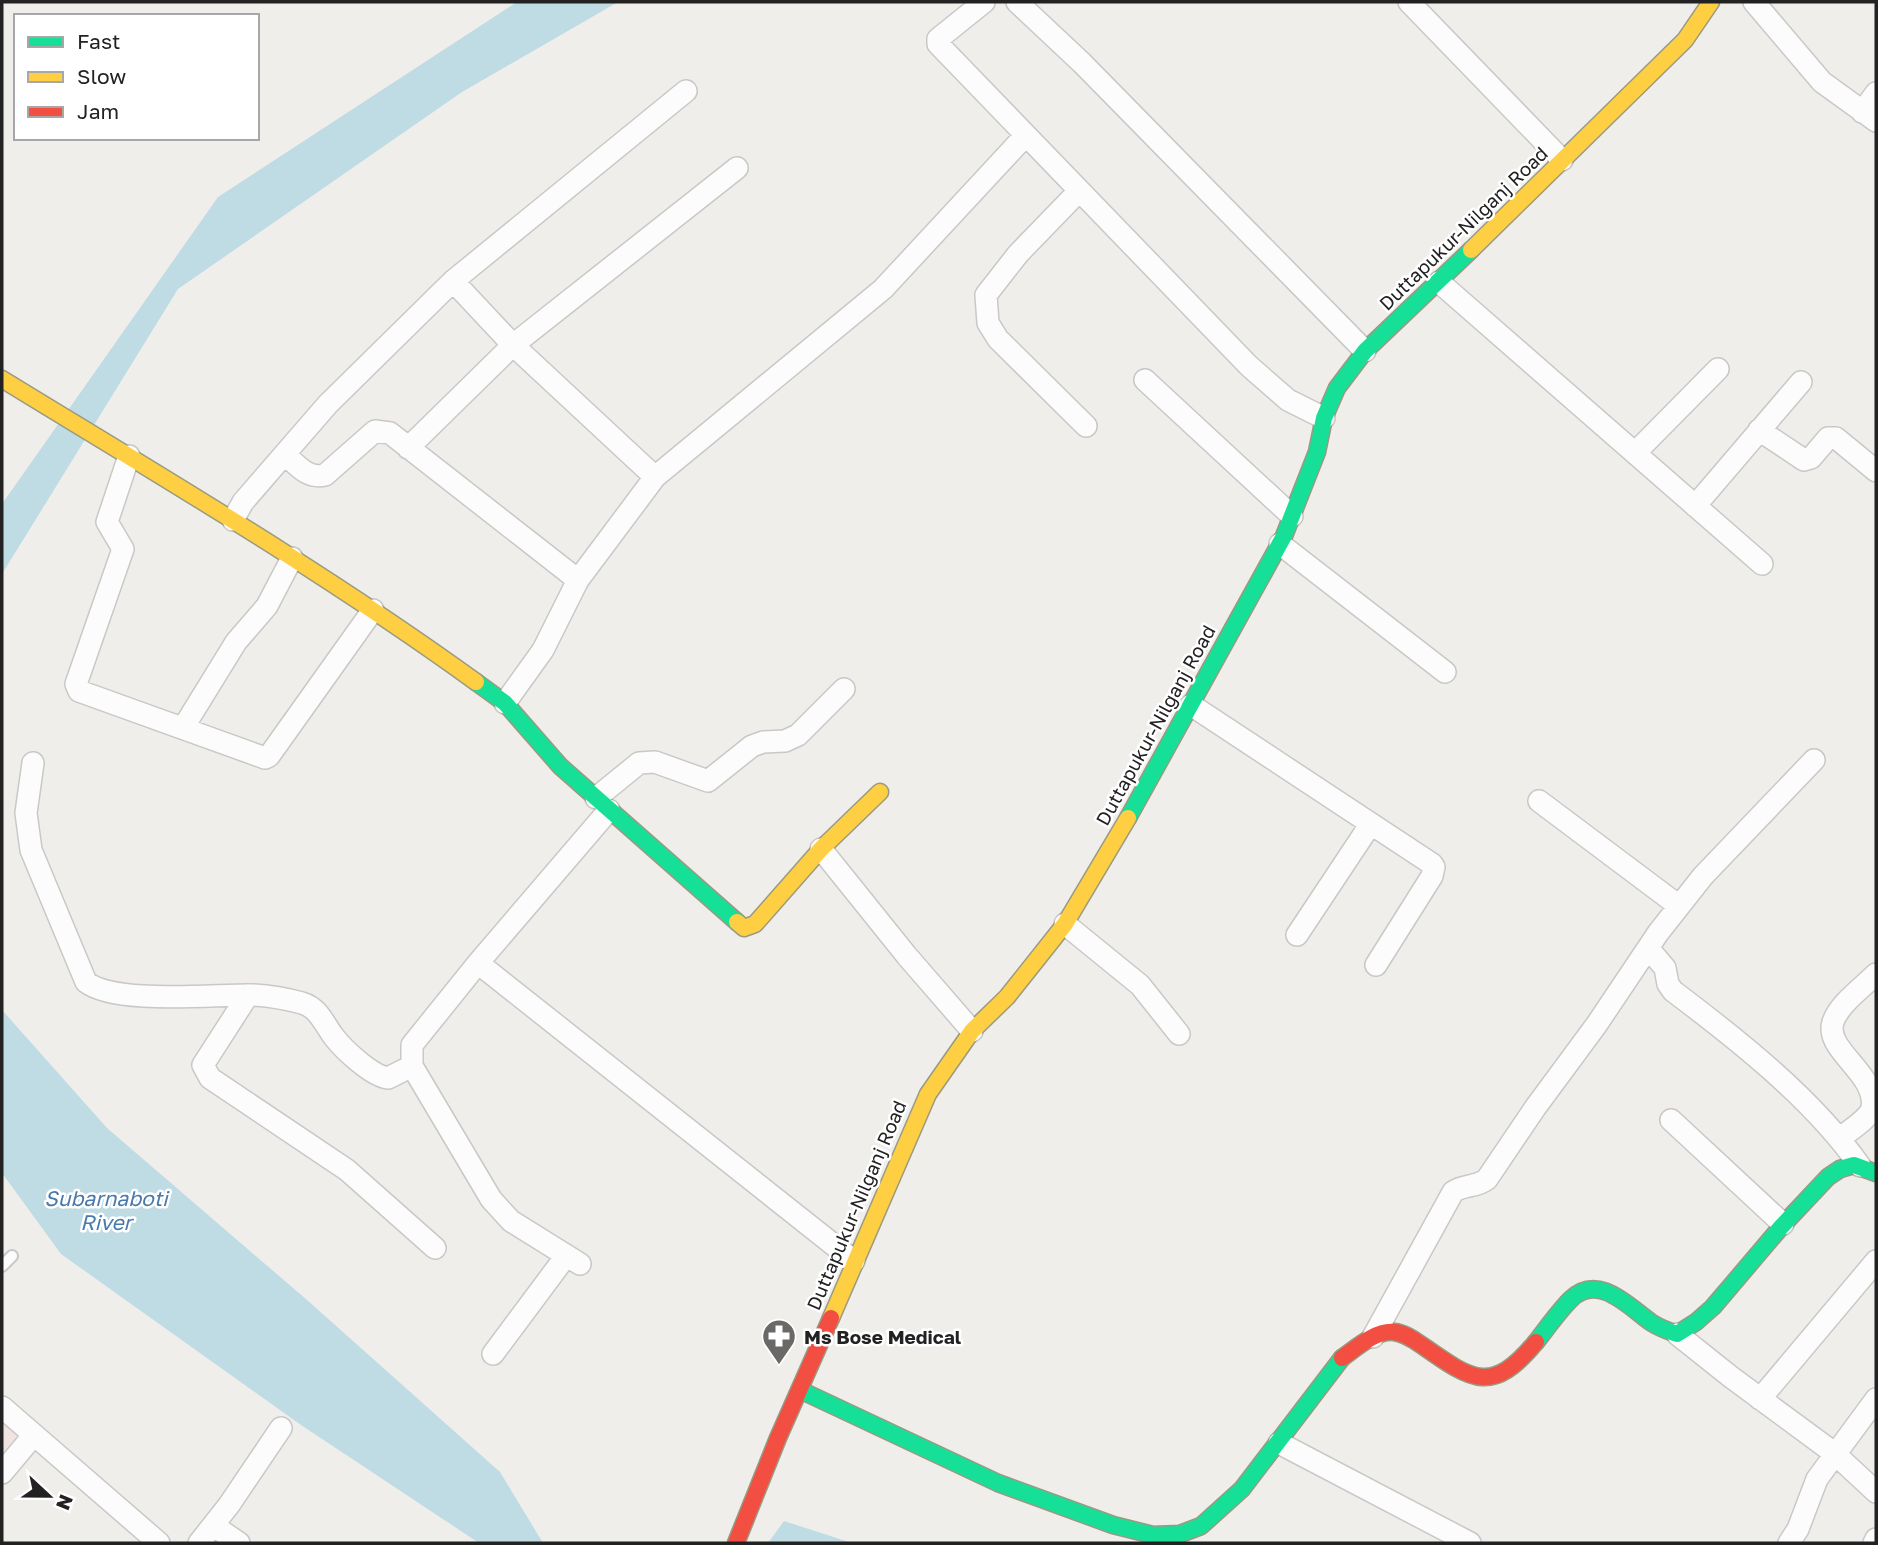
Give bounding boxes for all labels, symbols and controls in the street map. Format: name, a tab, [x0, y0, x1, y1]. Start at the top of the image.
legend	[14, 14, 259, 140]
text: Fast	[77, 28, 120, 54]
text: Slow	[77, 63, 126, 89]
text: Jam	[77, 98, 119, 124]
street label: Duttapukur-Nilganj Road	[1374, 141, 1552, 315]
street label: Duttapukur-Nilganj Road	[1090, 621, 1220, 829]
street label: Duttapukur-Nilganj Road	[801, 1097, 911, 1313]
water label: Subarnaboti River	[44, 1185, 170, 1235]
pharmacy icon: Ms Bose Medical	[760, 1317, 798, 1366]
place label: Ms Bose Medical	[804, 1325, 961, 1348]
north arrow	[14, 1461, 84, 1531]
text: N	[52, 1492, 79, 1514]

